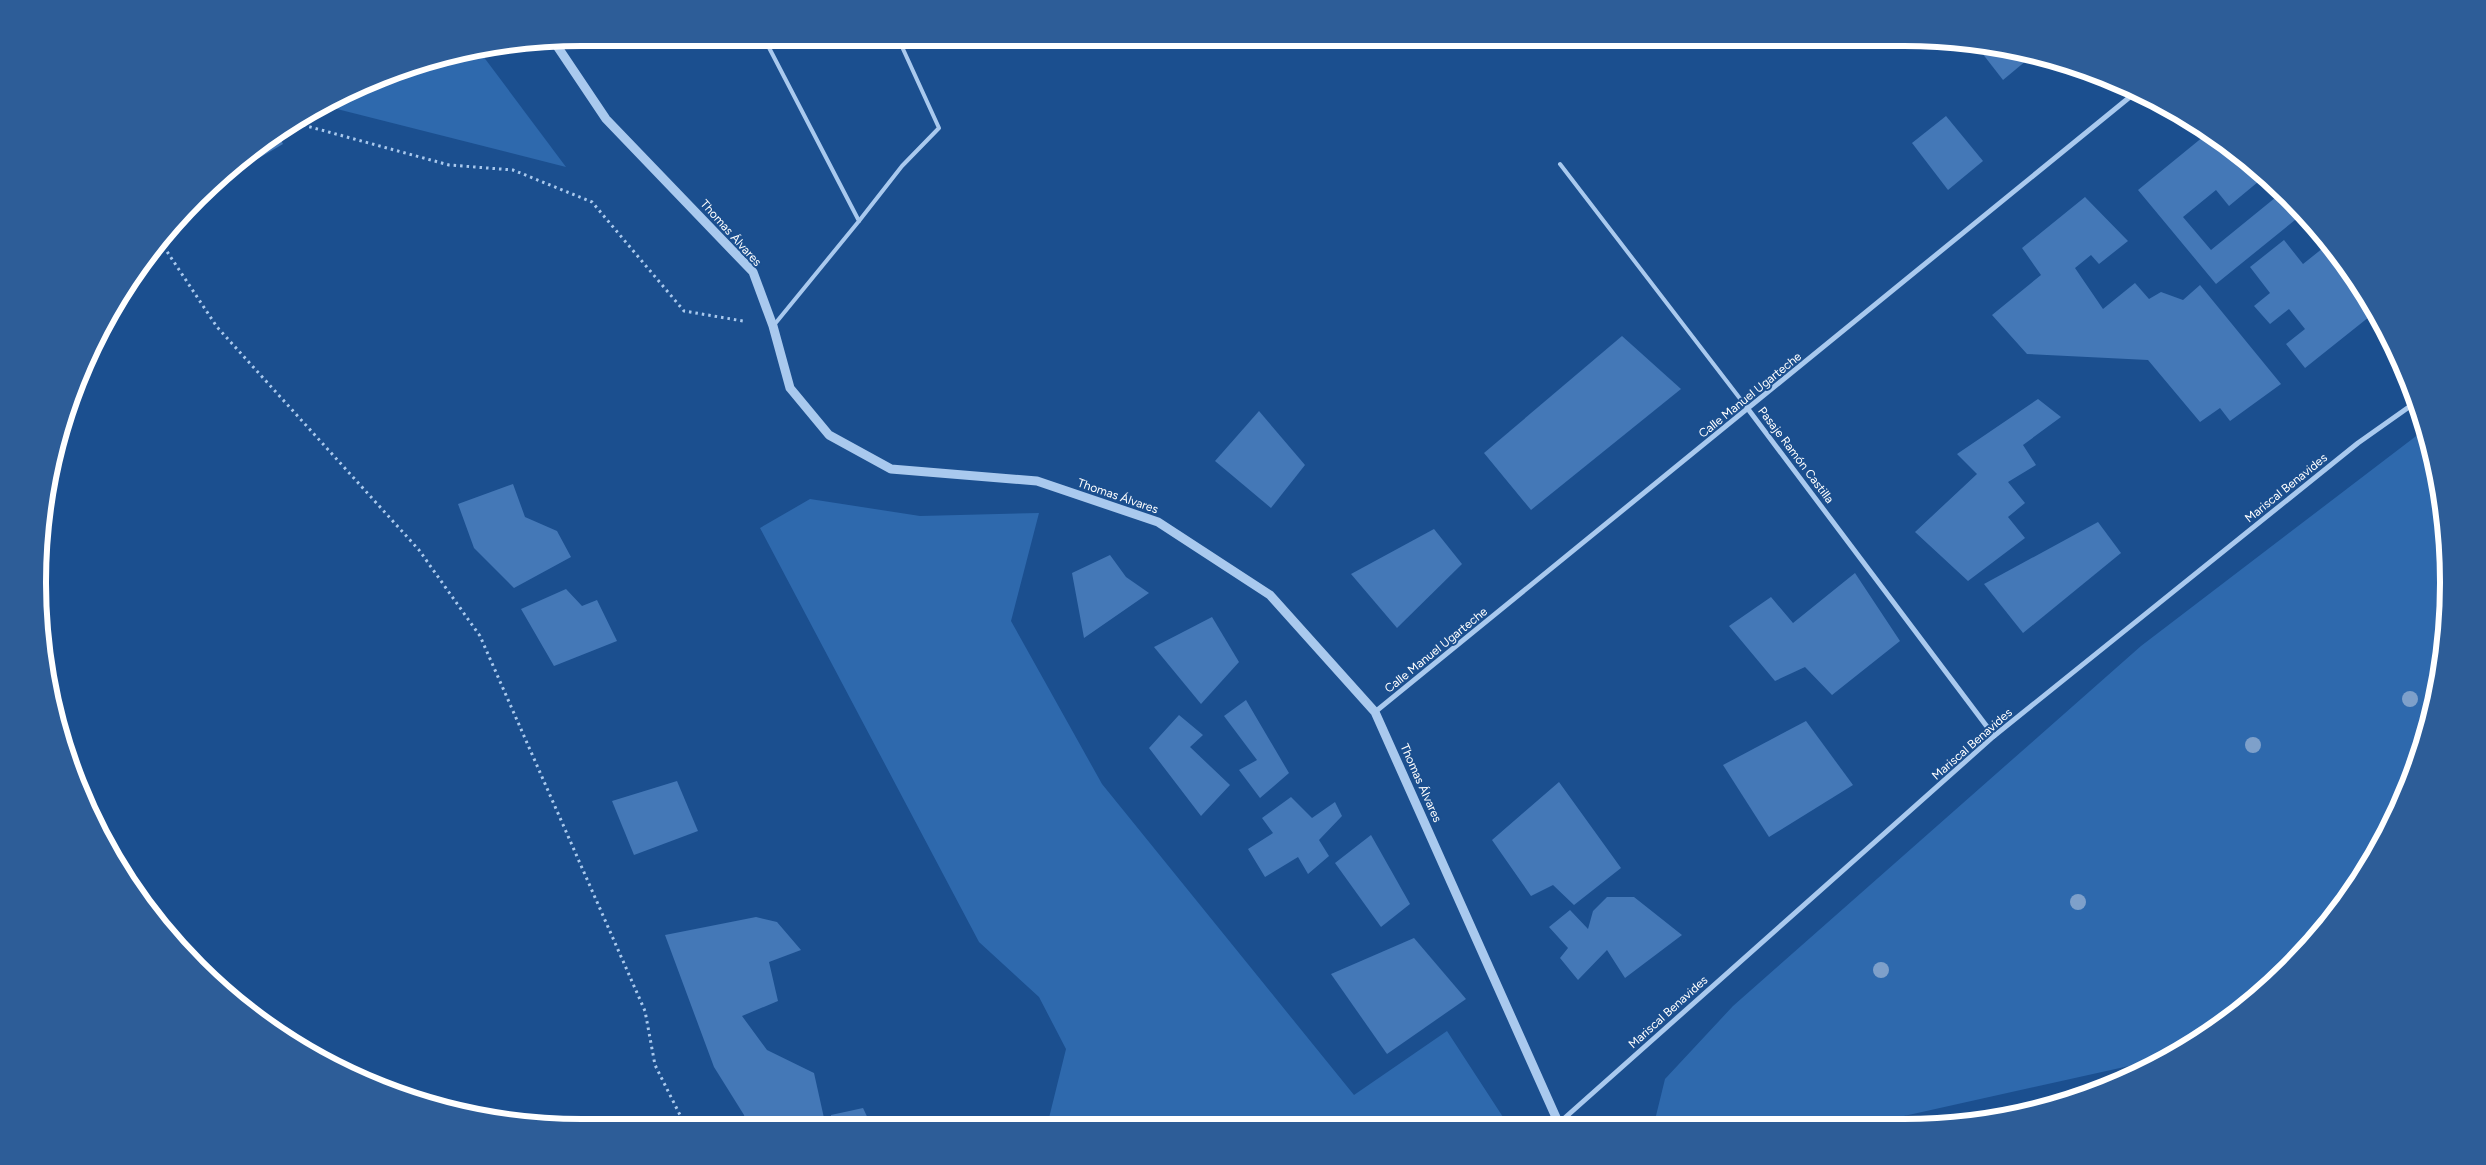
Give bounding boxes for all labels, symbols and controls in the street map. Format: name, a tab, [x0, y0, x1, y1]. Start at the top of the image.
street label: Thomas Álvares	[698, 197, 765, 269]
street label: Calle Manuel Ugarteche	[1696, 349, 1804, 441]
street label: Pasaje Ramón Castilla	[1755, 404, 1837, 506]
street label: Mariscal Benavides	[2242, 450, 2330, 525]
street label: Thomas Álvares	[1076, 476, 1161, 516]
street label: Calle Manuel Ugarteche	[1382, 604, 1490, 696]
street label: Mariscal Benavides	[1929, 705, 2015, 783]
street label: Thomas Álvares	[1397, 742, 1445, 825]
street label: Mariscal Benavides	[1626, 972, 1711, 1051]

